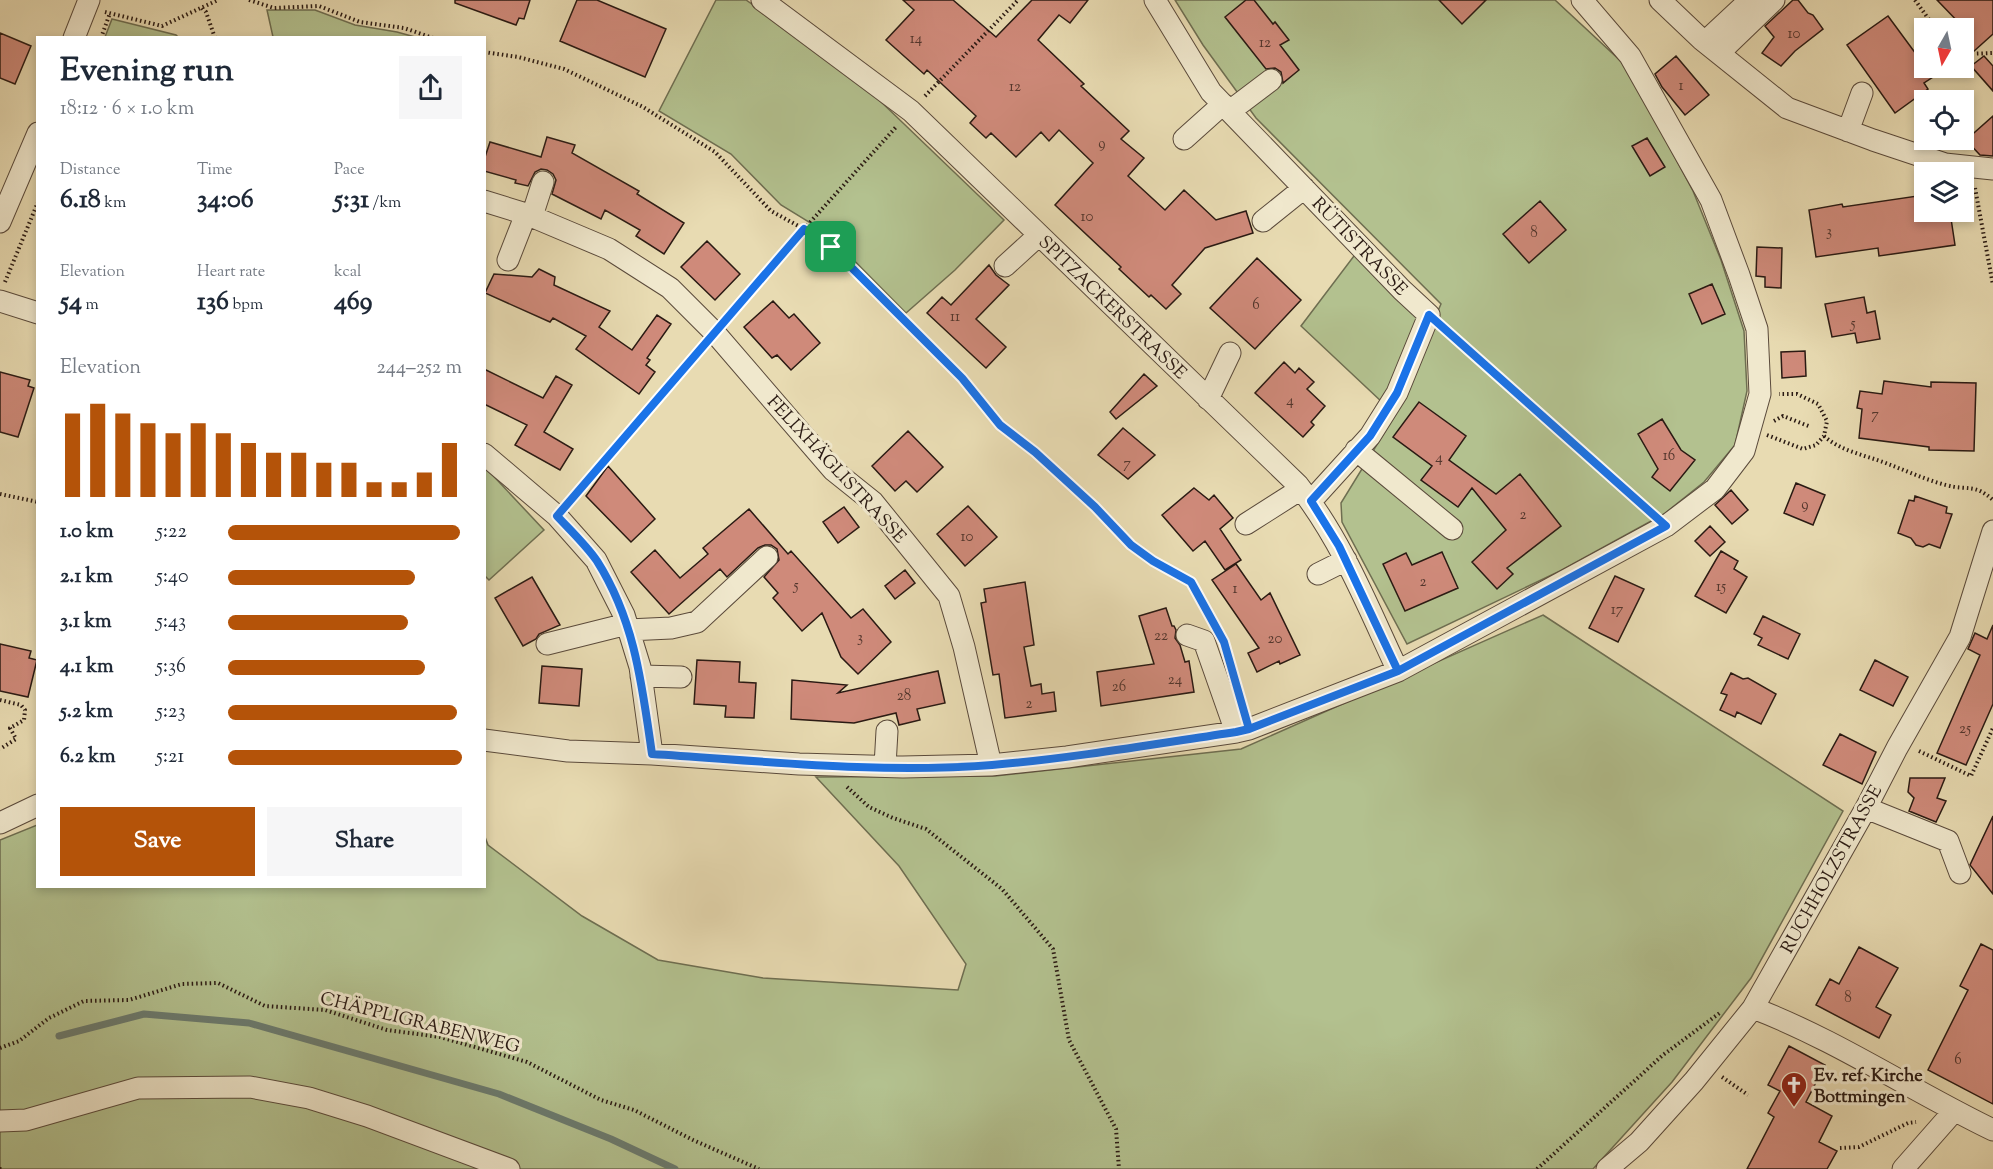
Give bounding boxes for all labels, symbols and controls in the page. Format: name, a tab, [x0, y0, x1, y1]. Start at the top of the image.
north arrow	[1914, 18, 1974, 78]
map controls	[1914, 18, 1974, 222]
house number: 10	[1788, 24, 1801, 45]
house number: 14	[910, 29, 923, 50]
house number: 12	[1259, 33, 1271, 54]
text: Evening run	[60, 48, 234, 96]
button: share	[399, 56, 462, 119]
house number: 1	[1678, 76, 1684, 97]
house number: 12	[1009, 77, 1021, 98]
button: locate	[1914, 90, 1974, 150]
text: 18:12 · 6 × 1.0 km	[60, 95, 194, 124]
house number: 9	[1098, 134, 1106, 155]
text: Distance	[60, 159, 120, 182]
text: Time	[197, 159, 233, 182]
text: Pace	[334, 159, 365, 182]
button: layers	[1914, 162, 1974, 222]
text: 6.18	[60, 182, 101, 219]
text: 34:06	[197, 182, 254, 219]
text: 5:31	[334, 182, 369, 219]
text: km	[101, 192, 126, 215]
text: /km	[369, 192, 401, 215]
street label: RÜTISTRASSE	[1305, 192, 1412, 303]
house number: 10	[1081, 207, 1094, 228]
pin	[805, 221, 856, 272]
house number: 3	[1826, 222, 1832, 243]
house number: 8	[1530, 223, 1538, 244]
icon: arrive	[814, 230, 847, 263]
street label: SPITZACKERSTRASSE	[1032, 231, 1192, 386]
text: Elevation	[60, 261, 125, 284]
text: Heart rate	[197, 261, 265, 284]
text: kcal	[334, 261, 362, 284]
text: 54	[60, 284, 82, 321]
text: 136	[197, 284, 229, 321]
text: 469	[334, 284, 372, 321]
text: m	[82, 294, 99, 317]
text: bpm	[229, 294, 263, 317]
house number: 6	[1252, 295, 1260, 316]
house number: 11	[950, 307, 960, 328]
house number: 5	[1849, 314, 1856, 335]
text: Elevation	[60, 354, 141, 383]
text: 244–252 m	[377, 354, 462, 383]
street label: FELIXHÄGLISTRASSE	[760, 391, 911, 550]
house number: 4	[1286, 391, 1294, 412]
house number: 7	[1871, 405, 1879, 426]
house number: 16	[1663, 446, 1675, 467]
house number: 4	[1435, 448, 1443, 469]
house number: 7	[1123, 454, 1131, 475]
house number: 9	[1801, 495, 1809, 516]
house number: 2	[1519, 505, 1527, 526]
text: 1.0 km	[60, 518, 114, 547]
text: 5:22	[156, 518, 187, 547]
house number: 10	[961, 527, 974, 548]
text: 2.1 km	[60, 563, 113, 592]
text: 5:40	[156, 563, 189, 592]
house number: 2	[1419, 572, 1427, 593]
house number: 5	[792, 576, 799, 597]
house number: 15	[1716, 577, 1726, 598]
house number: 1	[1232, 579, 1238, 600]
house number: 17	[1611, 600, 1624, 621]
text: 3.1 km	[60, 608, 112, 637]
text: 5:43	[156, 608, 186, 637]
house number: 22	[1154, 626, 1168, 647]
house number: 3	[857, 628, 863, 649]
house number: 20	[1268, 629, 1283, 650]
text: 4.1 km	[60, 653, 114, 682]
text: 5:36	[156, 653, 186, 682]
house number: 24	[1168, 670, 1183, 691]
house number: 26	[1112, 677, 1126, 698]
house number: 28	[897, 686, 911, 707]
house number: 2	[1025, 694, 1033, 715]
text: 5.2 km	[60, 698, 113, 727]
text: 5:23	[156, 698, 185, 727]
house number: 25	[1959, 719, 1971, 740]
text: 6.2 km	[60, 743, 116, 772]
text: 5:21	[156, 743, 184, 772]
street label: RUCHHOLZSTRASSE	[1776, 781, 1890, 959]
button: Save	[60, 807, 255, 876]
button: Share	[267, 807, 462, 876]
street label: CHÄPPLIGRABENWEG	[317, 987, 522, 1061]
house number: 8	[1844, 988, 1852, 1009]
house number: 6	[1954, 1050, 1962, 1071]
place label: Ev. ref. Kirche Bottmingen	[1814, 1064, 1923, 1111]
church icon: Ev. ref. Kirche Bottmingen	[1779, 1070, 1809, 1108]

